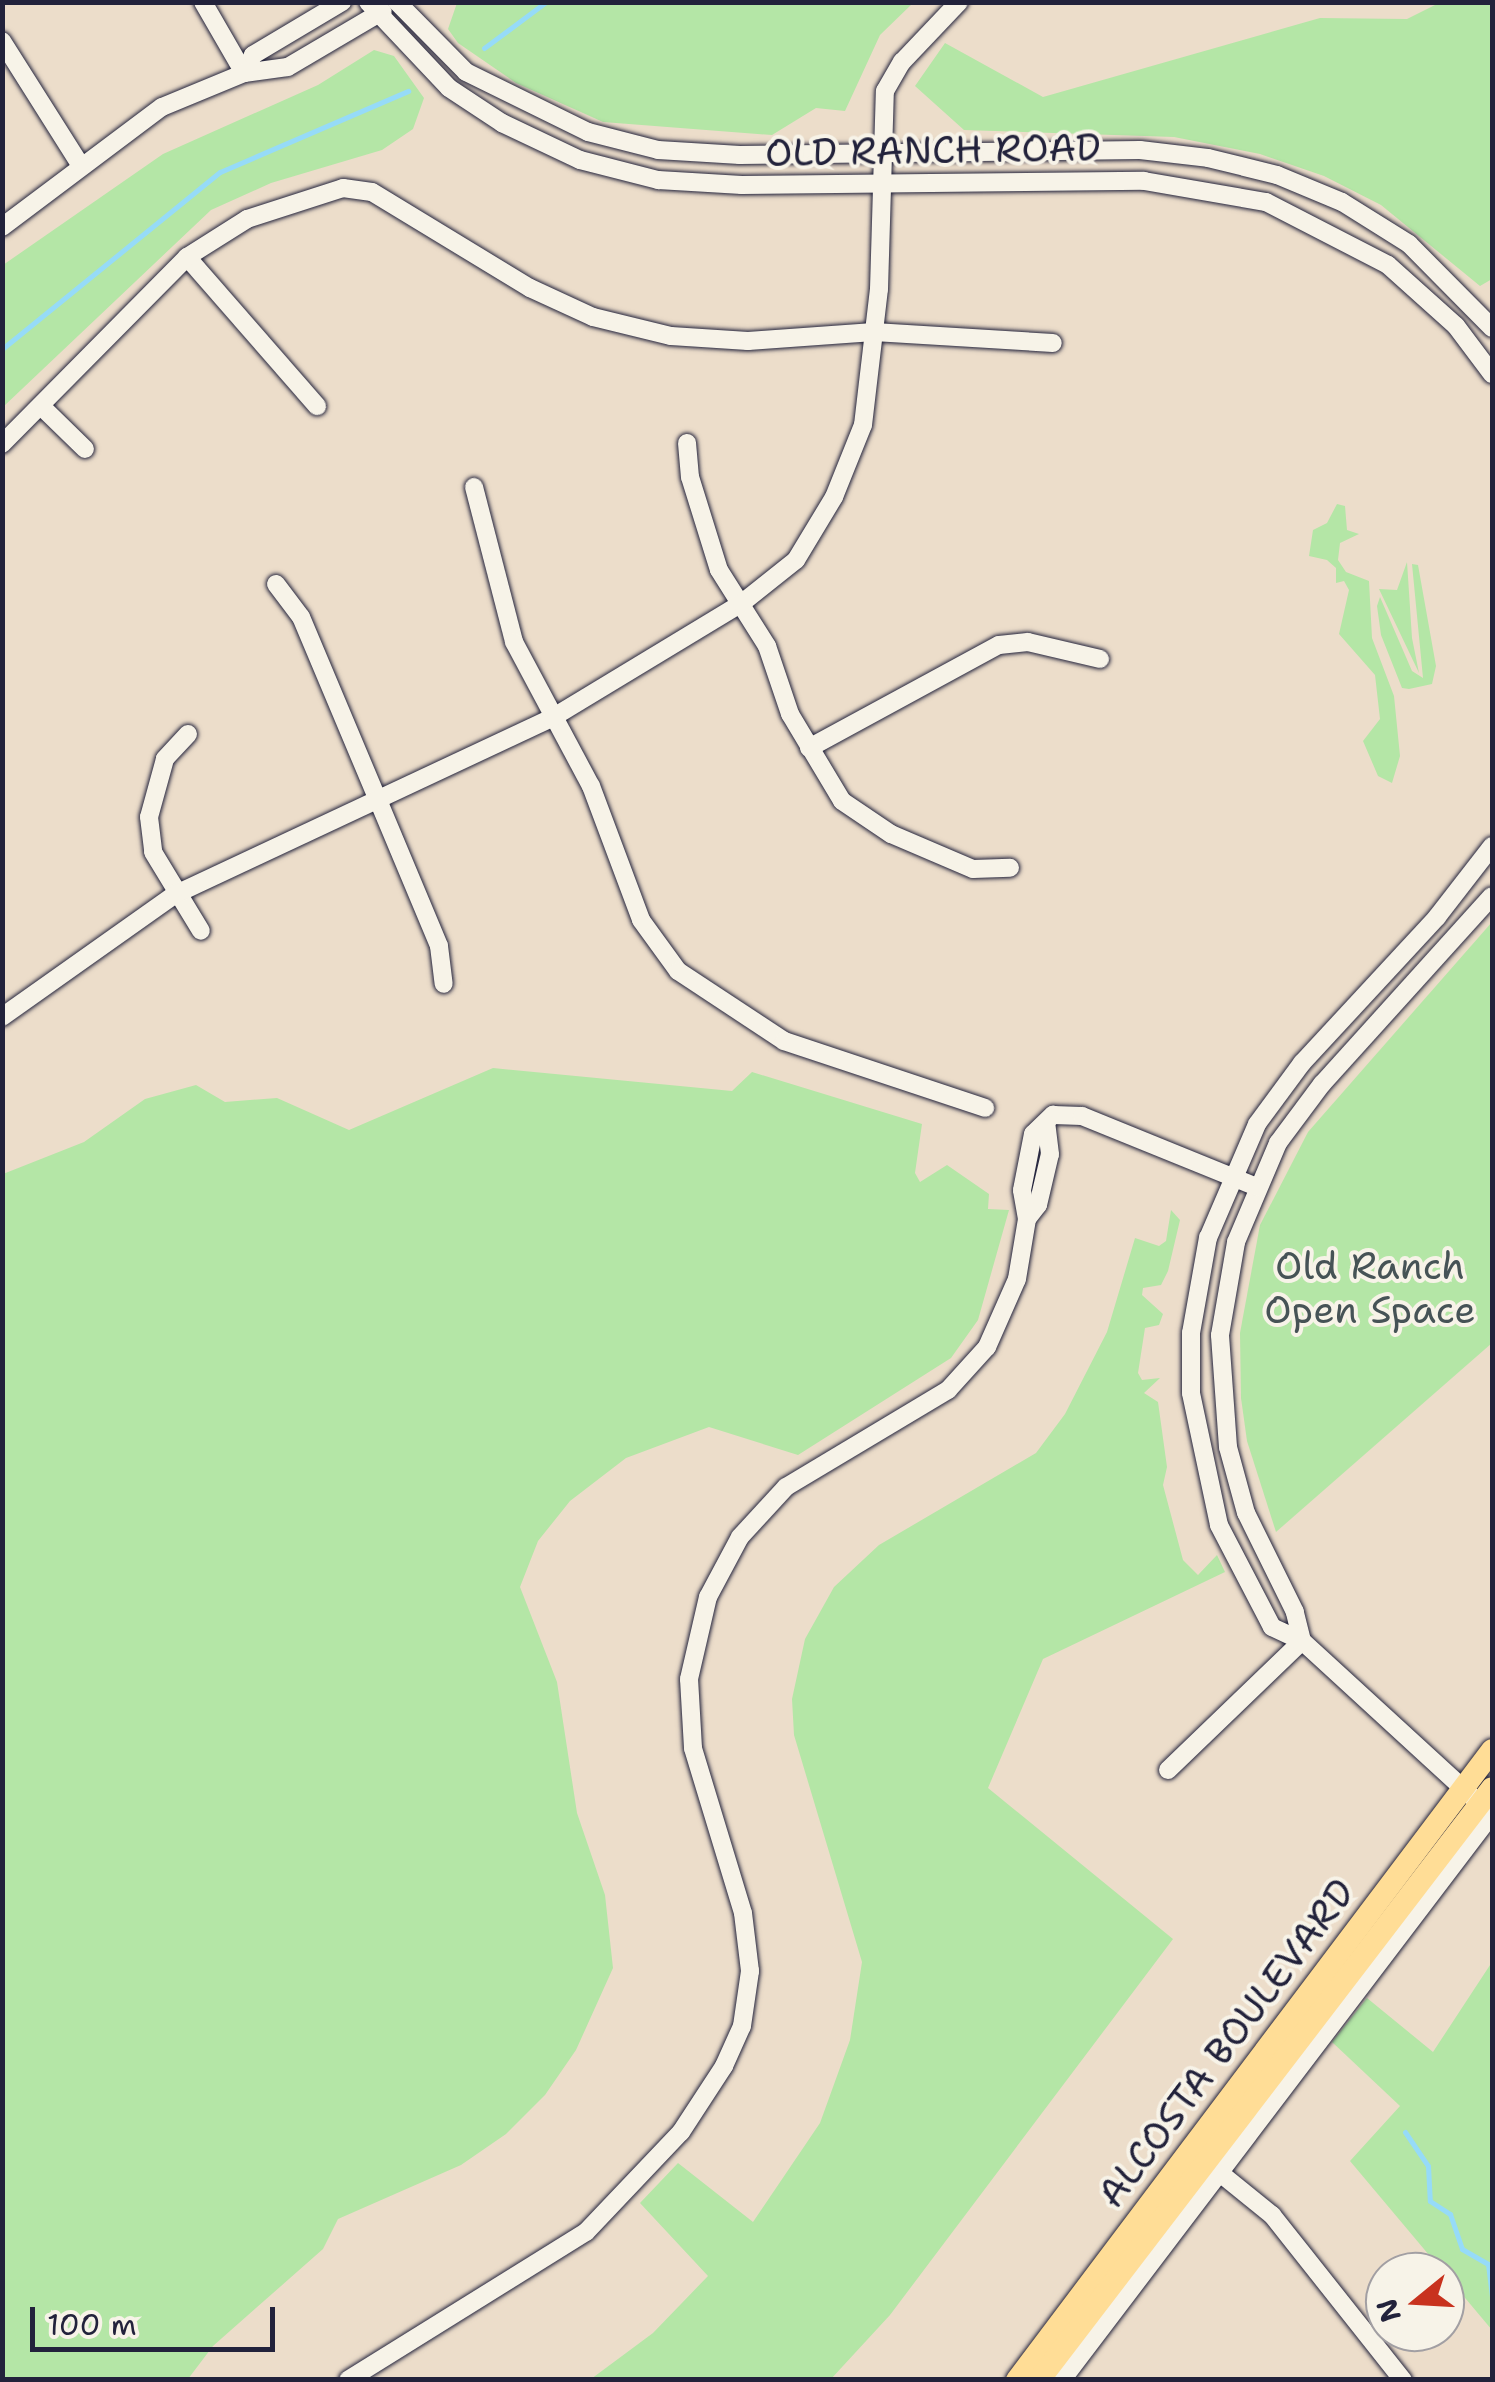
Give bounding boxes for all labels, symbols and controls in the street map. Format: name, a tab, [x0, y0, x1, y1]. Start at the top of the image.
street label: OLD RANCH ROAD	[765, 124, 1101, 176]
park label: Old Ranch Open Space	[1264, 1243, 1476, 1332]
street label: ALCOSTA BOULEVARD	[1088, 1870, 1364, 2216]
north arrow	[1365, 2252, 1465, 2352]
scale bar	[35, 2287, 280, 2349]
text: N	[1367, 2294, 1410, 2327]
text: 100 m	[47, 2304, 137, 2345]

